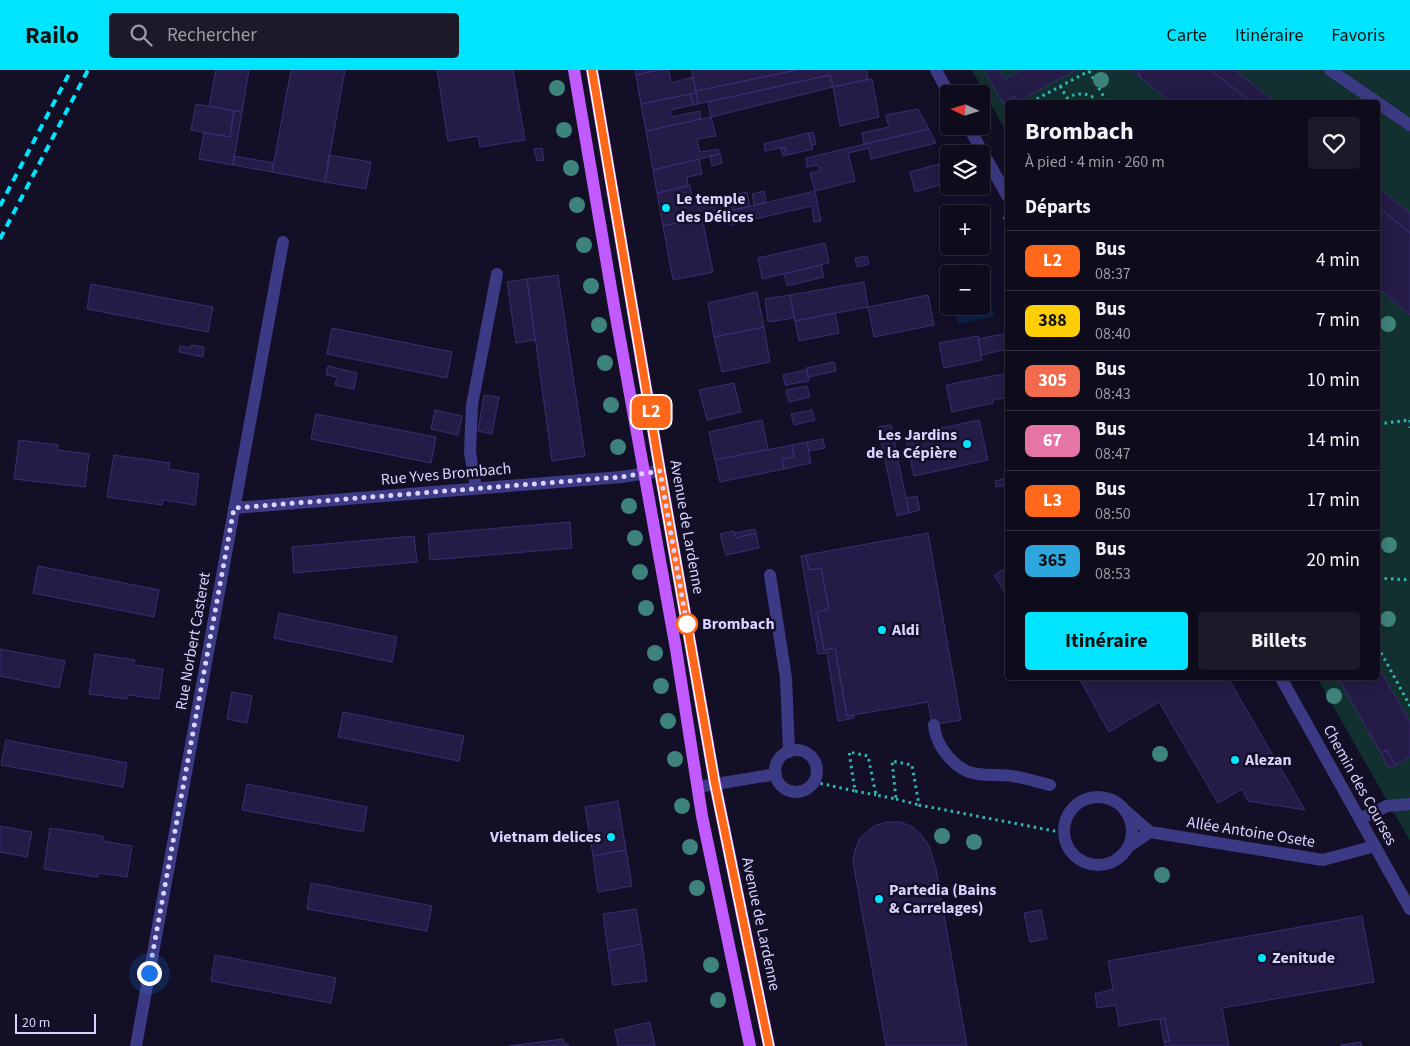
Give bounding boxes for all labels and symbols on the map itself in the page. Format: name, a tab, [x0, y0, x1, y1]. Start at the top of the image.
north arrow	[940, 85, 990, 135]
place label: Le temple des Délices	[676, 188, 754, 228]
marker: Le temple des Délices	[660, 202, 672, 214]
line badge: L2	[628, 396, 674, 428]
place label: Les Jardins de la Cépière	[866, 424, 957, 464]
marker: Les Jardins de la Cépière	[961, 438, 973, 450]
street label: Rue Yves Brombach	[380, 457, 512, 491]
street label: Avenue de Lardenne	[664, 458, 710, 596]
street label: Rue Norbert Casteret	[170, 570, 216, 712]
marker: Brombach	[676, 613, 698, 635]
place label: Brombach	[702, 613, 775, 635]
place label: Aldi	[891, 619, 919, 641]
marker: Aldi	[876, 624, 888, 636]
street label: Chemin des Courses	[1318, 721, 1402, 850]
place label: Alezan	[1244, 749, 1292, 771]
marker: Alezan	[1229, 754, 1241, 766]
street label: Allée Antoine Osete	[1185, 811, 1317, 853]
place label: Vietnam delices	[489, 826, 601, 848]
marker: Vietnam delices	[605, 831, 617, 843]
street label: Avenue de Lardenne	[736, 855, 786, 993]
place label: Partedia (Bains & Carrelages)	[889, 879, 996, 919]
marker: Partedia (Bains & Carrelages)	[873, 893, 885, 905]
place label: Zenitude	[1272, 947, 1335, 969]
marker: Zenitude	[1256, 952, 1268, 964]
your location	[137, 961, 162, 986]
scale bar	[15, 1011, 96, 1034]

